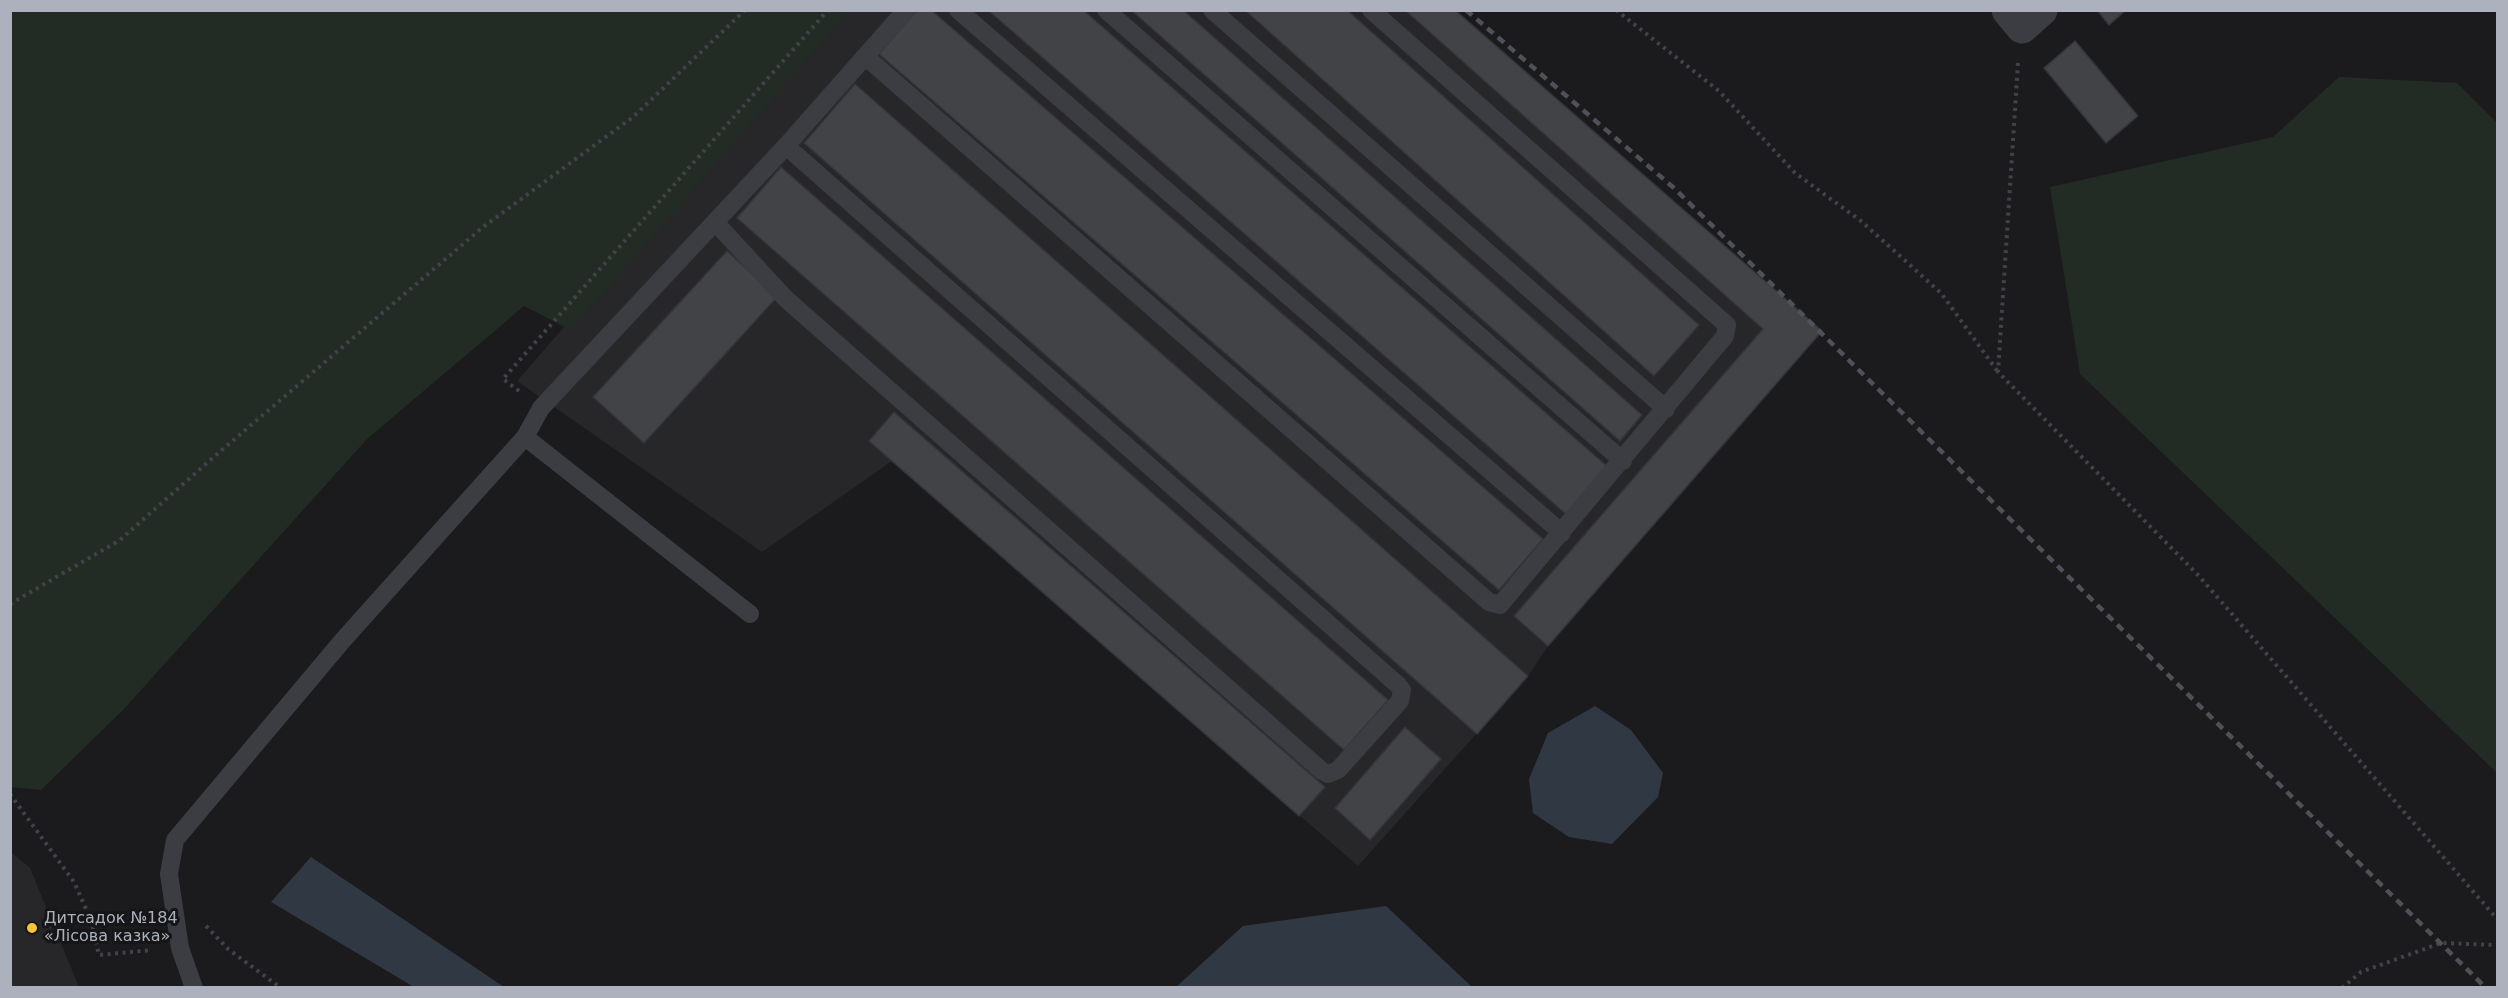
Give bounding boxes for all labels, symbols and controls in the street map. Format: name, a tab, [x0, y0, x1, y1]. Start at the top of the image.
place label: Дитсадок №184 «Лісова казка»	[44, 909, 178, 947]
marker: Дитсадок №184 «Лісова казка»	[25, 921, 39, 935]

